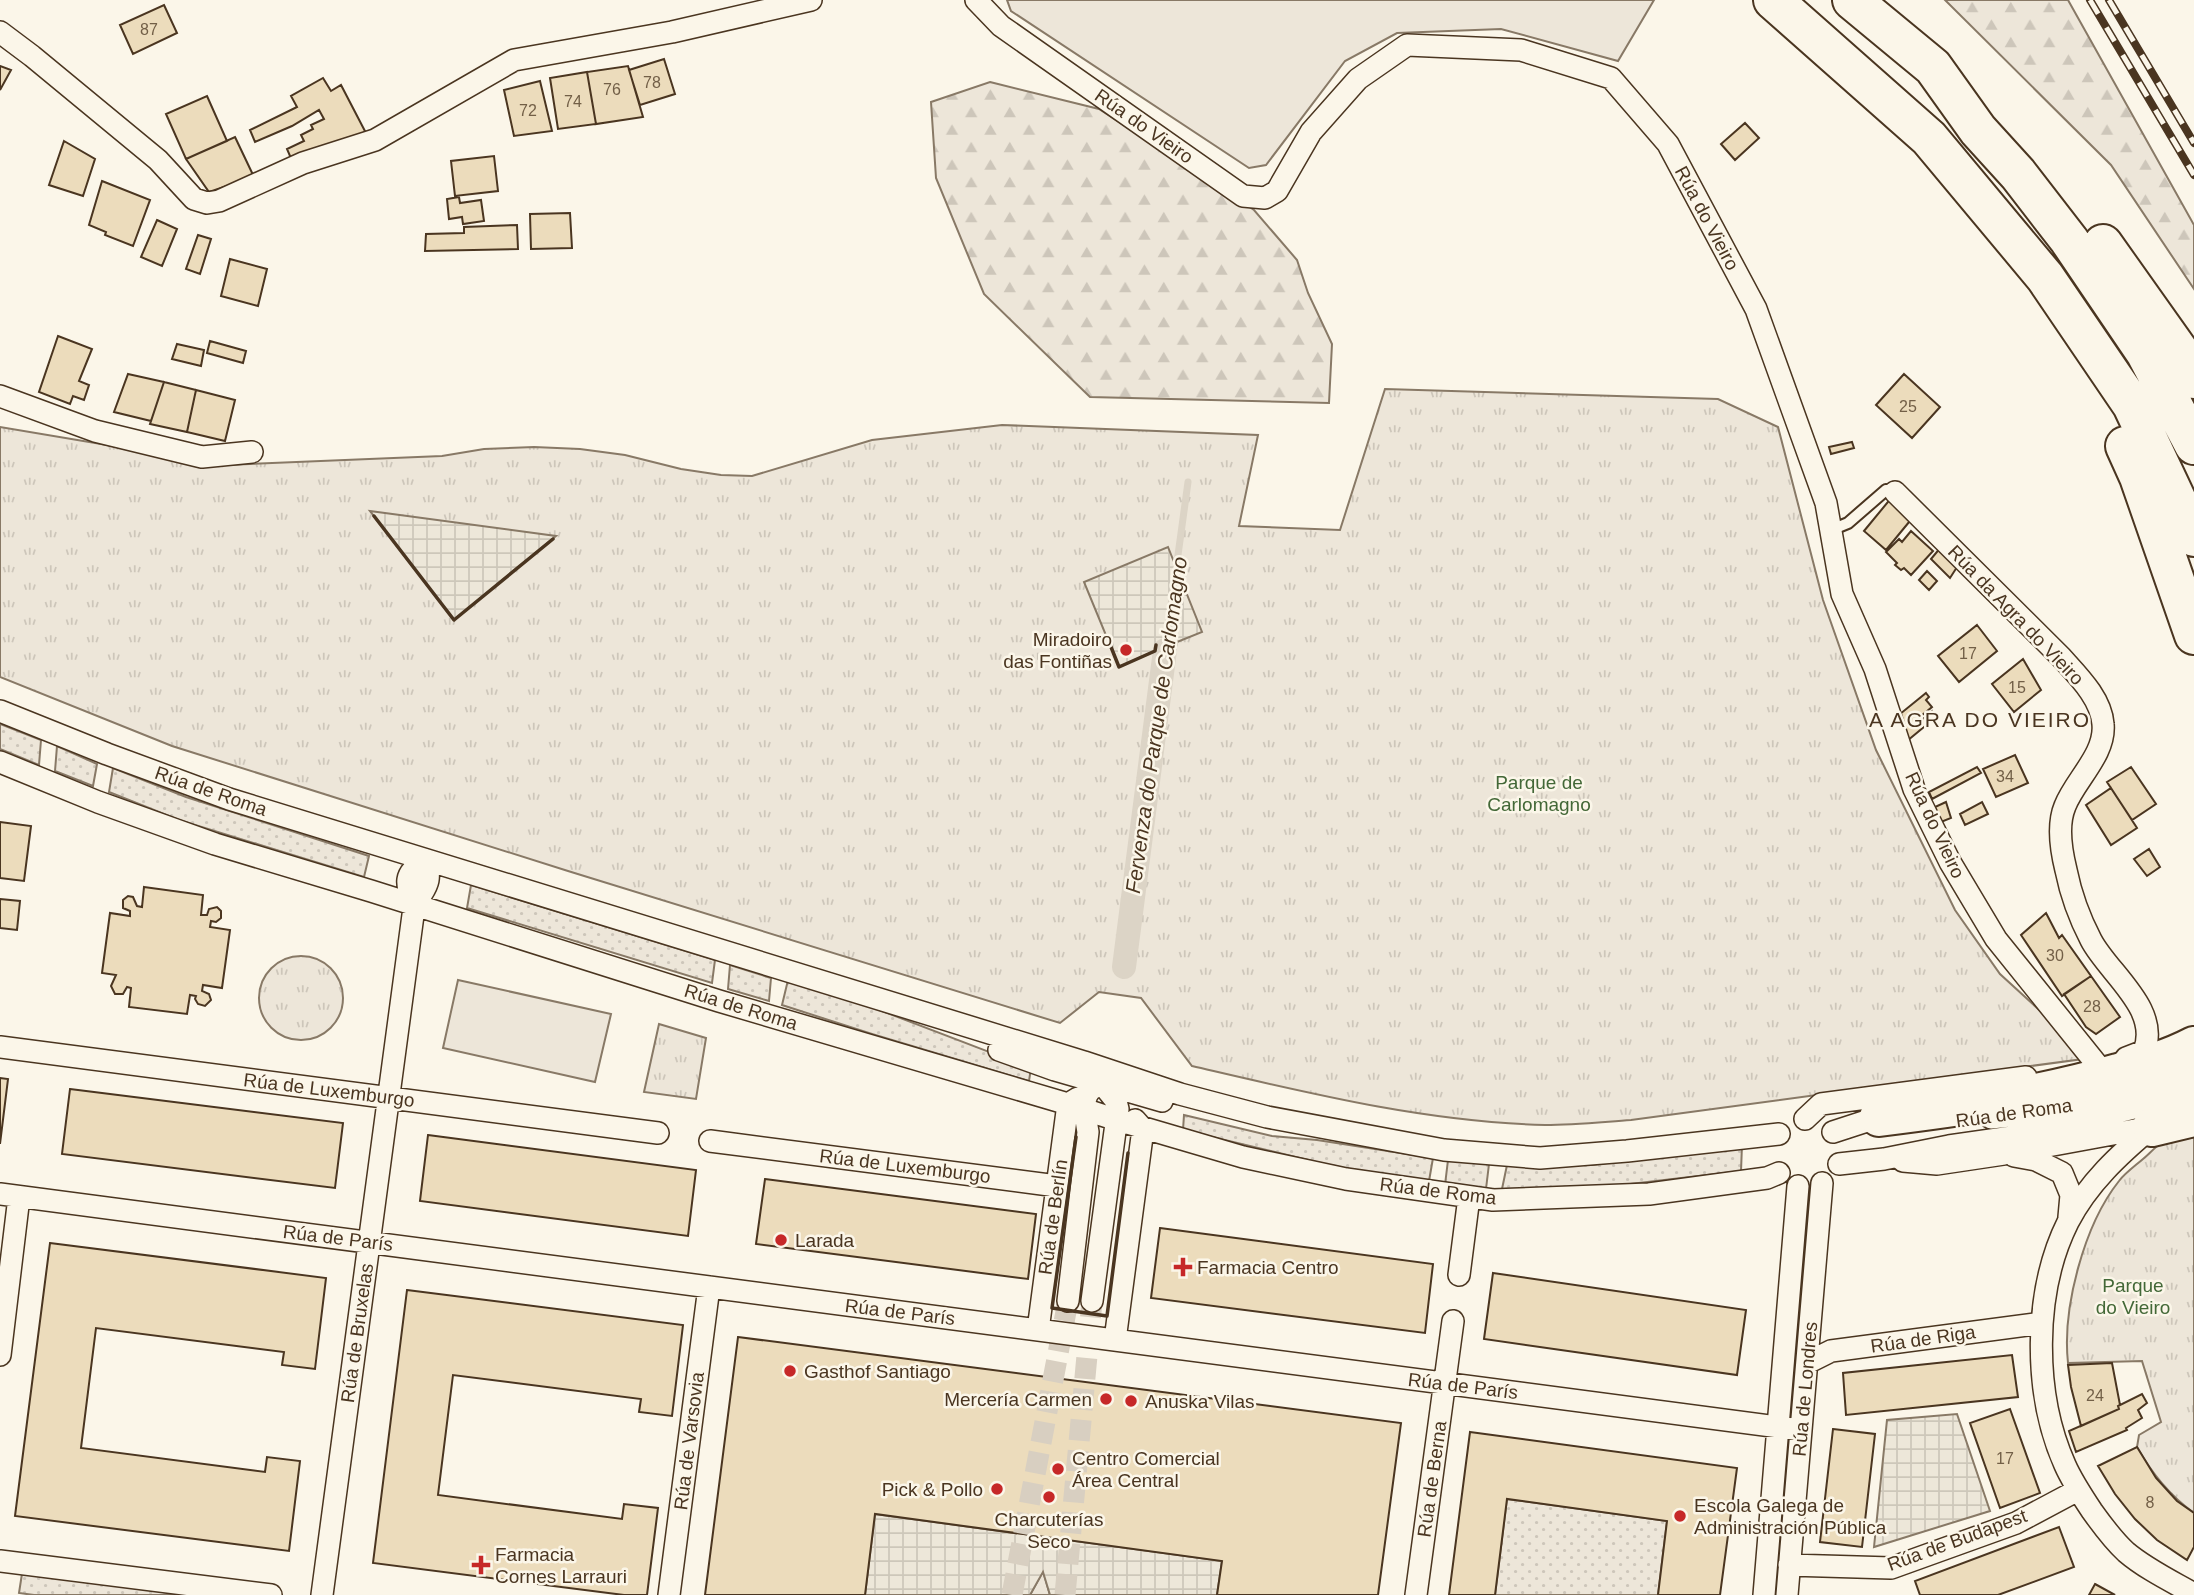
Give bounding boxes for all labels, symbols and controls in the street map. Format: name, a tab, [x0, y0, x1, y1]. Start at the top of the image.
house number: 87	[140, 21, 158, 38]
house number: 78	[643, 74, 661, 91]
house number: 76	[603, 81, 621, 98]
street label: Rúa do Vieiro	[1091, 84, 1197, 168]
house number: 74	[564, 93, 582, 110]
house number: 72	[519, 102, 537, 119]
street label: Rúa do Vieiro	[1671, 162, 1743, 274]
house number: 25	[1899, 398, 1917, 415]
street label: Rúa da Agra do Vieiro	[1944, 541, 2088, 689]
water label: Fervenza do Parque de Carlomagno	[1121, 555, 1191, 895]
place label: Miradoiro das Fontiñas	[1003, 629, 1112, 672]
marker: Miradoiro das Fontiñas	[1118, 642, 1134, 658]
house number: 17	[1959, 645, 1977, 662]
house number: 15	[2008, 679, 2026, 696]
district label: A AGRA DO VIEIRO	[1869, 708, 2091, 731]
street label: Rúa de Roma	[152, 762, 270, 820]
house number: 34	[1996, 768, 2014, 785]
street label: Rúa do Vieiro	[1901, 769, 1969, 881]
park label: Parque de Carlomagno	[1487, 772, 1591, 815]
house number: 30	[2046, 947, 2064, 964]
street label: Rúa de Roma	[682, 980, 801, 1034]
house number: 28	[2083, 998, 2101, 1015]
street label: Rúa de Luxemburgo	[242, 1069, 416, 1111]
street label: Rúa de Roma	[1954, 1094, 2074, 1132]
street label: Rúa de Luxemburgo	[818, 1145, 992, 1187]
street label: Rúa de Berlín	[1035, 1158, 1071, 1276]
street label: Rúa de Roma	[1379, 1173, 1498, 1209]
street label: Rúa de París	[282, 1221, 394, 1255]
place label: Larada	[795, 1230, 855, 1251]
marker: Larada	[773, 1232, 789, 1248]
place label: Farmacia Centro	[1197, 1257, 1339, 1278]
marker: Farmacia Centro	[1175, 1259, 1191, 1275]
street label: Rúa de Bruxelas	[337, 1262, 377, 1404]
park label: Parque do Vieiro	[2096, 1275, 2170, 1318]
street label: Rúa de París	[844, 1295, 956, 1329]
street label: Rúa de Londres	[1789, 1321, 1821, 1457]
street label: Rúa de Riga	[1869, 1321, 1977, 1357]
place label: Gasthof Santiago	[804, 1361, 951, 1382]
marker: Gasthof Santiago	[782, 1363, 798, 1379]
street label: Rúa de París	[1407, 1369, 1519, 1403]
street label: Rúa de Varsovia	[670, 1370, 708, 1511]
house number: 24	[2086, 1387, 2104, 1404]
place label: Mercería Carmen	[944, 1389, 1092, 1410]
marker: Mercería Carmen	[1098, 1391, 1114, 1407]
place label: Anuska Vilas	[1145, 1391, 1255, 1412]
marker: Anuska Vilas	[1123, 1393, 1139, 1409]
street label: Rúa de Berna	[1413, 1419, 1451, 1539]
place label: Centro Comercial Área Central	[1072, 1448, 1220, 1491]
house number: 17	[1996, 1450, 2014, 1467]
marker: Centro Comercial Área Central	[1050, 1461, 1066, 1477]
place label: Pick & Pollo	[882, 1479, 983, 1500]
marker: Pick & Pollo	[989, 1481, 1005, 1497]
marker: Charcuterías Seco	[1041, 1489, 1057, 1505]
house number: 8	[2146, 1494, 2155, 1511]
place label: Escola Galega de Administración Pública	[1694, 1495, 1887, 1538]
street label: Rúa de Budapest	[1884, 1505, 2030, 1575]
marker: Escola Galega de Administración Pública	[1672, 1508, 1688, 1524]
place label: Charcuterías Seco	[995, 1509, 1103, 1552]
place label: Farmacia Cornes Larrauri	[495, 1544, 627, 1587]
marker: Farmacia Cornes Larrauri	[473, 1557, 489, 1573]

